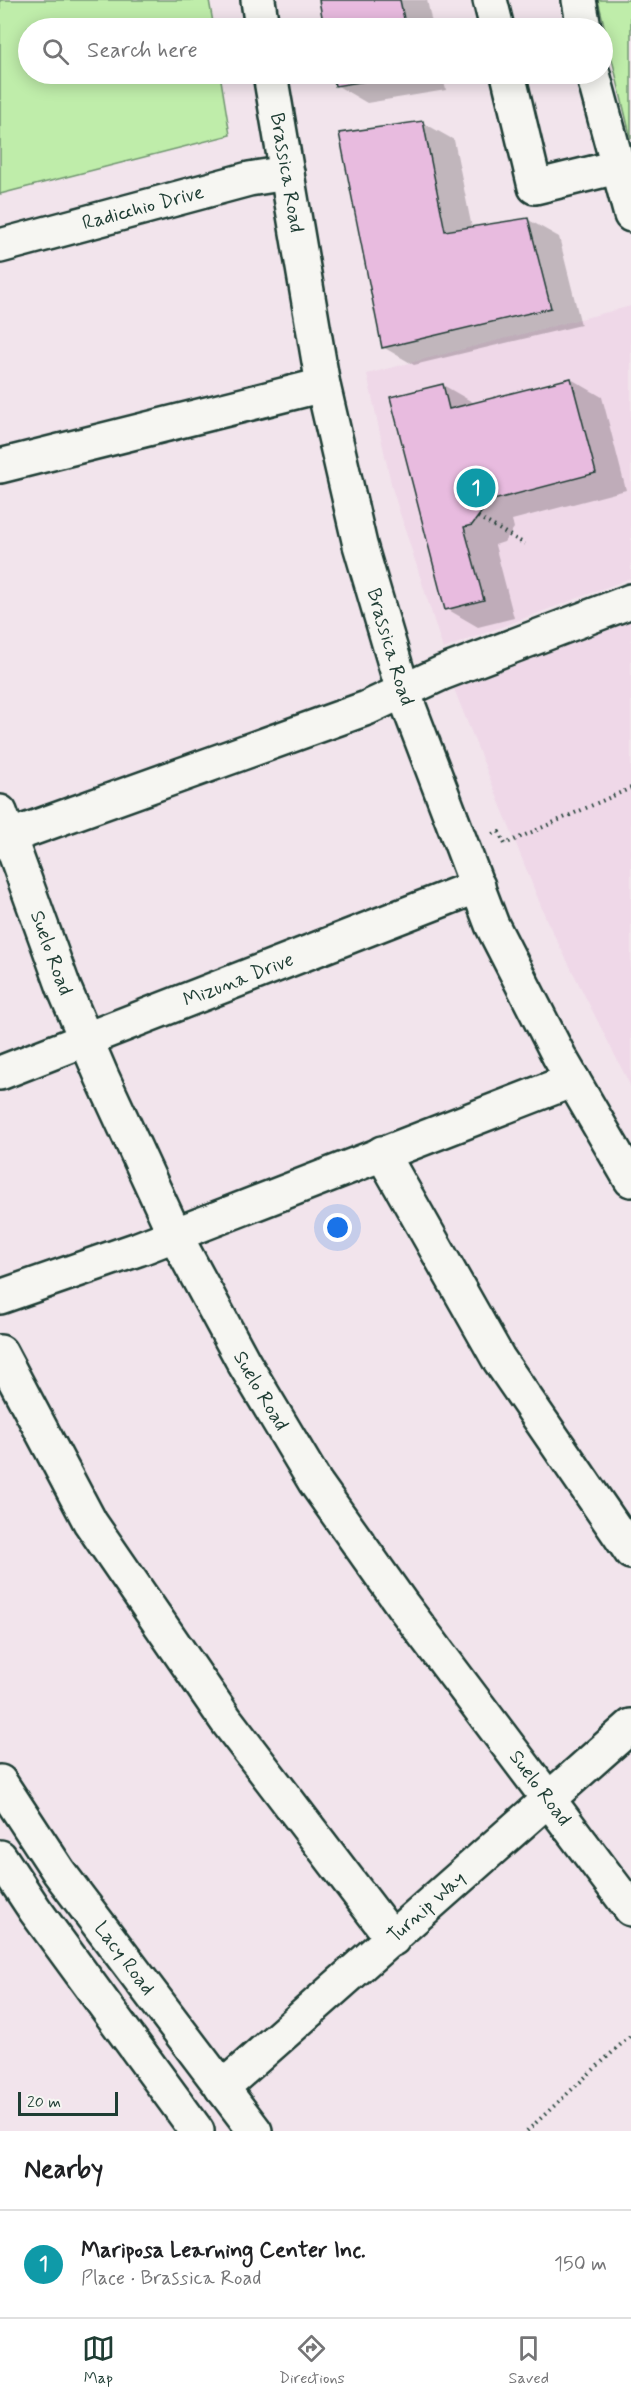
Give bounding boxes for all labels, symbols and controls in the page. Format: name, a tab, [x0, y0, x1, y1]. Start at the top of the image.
search box	[18, 18, 613, 84]
icon: search	[39, 35, 72, 68]
text: Search here	[87, 37, 198, 65]
street label: Brassica Road	[263, 111, 310, 235]
street label: Radicchio Drive	[79, 178, 207, 237]
pin: 1	[456, 466, 496, 510]
street label: Brassica Road	[360, 585, 421, 709]
street label: Suelo Road	[23, 907, 79, 1000]
street label: Mizuna Drive	[179, 946, 298, 1014]
your location	[323, 1213, 352, 1242]
street label: Suelo Road	[227, 1346, 295, 1436]
street label: Suelo Road	[503, 1745, 577, 1832]
street label: Turnip Way	[382, 1865, 471, 1949]
street label: Lacy Road	[88, 1916, 161, 2001]
scale bar	[18, 2089, 118, 2116]
text: 20 m	[27, 2092, 61, 2113]
text: Nearby	[24, 2153, 103, 2187]
text: Mariposa Learning Center Inc.	[81, 2237, 366, 2265]
text: 1	[39, 2251, 48, 2278]
text: 150 m	[554, 2251, 607, 2278]
text: Place · Brassica Road	[81, 2265, 261, 2292]
tab: Map	[82, 2332, 115, 2389]
tab: Directions	[279, 2332, 345, 2389]
tab: Saved	[509, 2332, 549, 2389]

